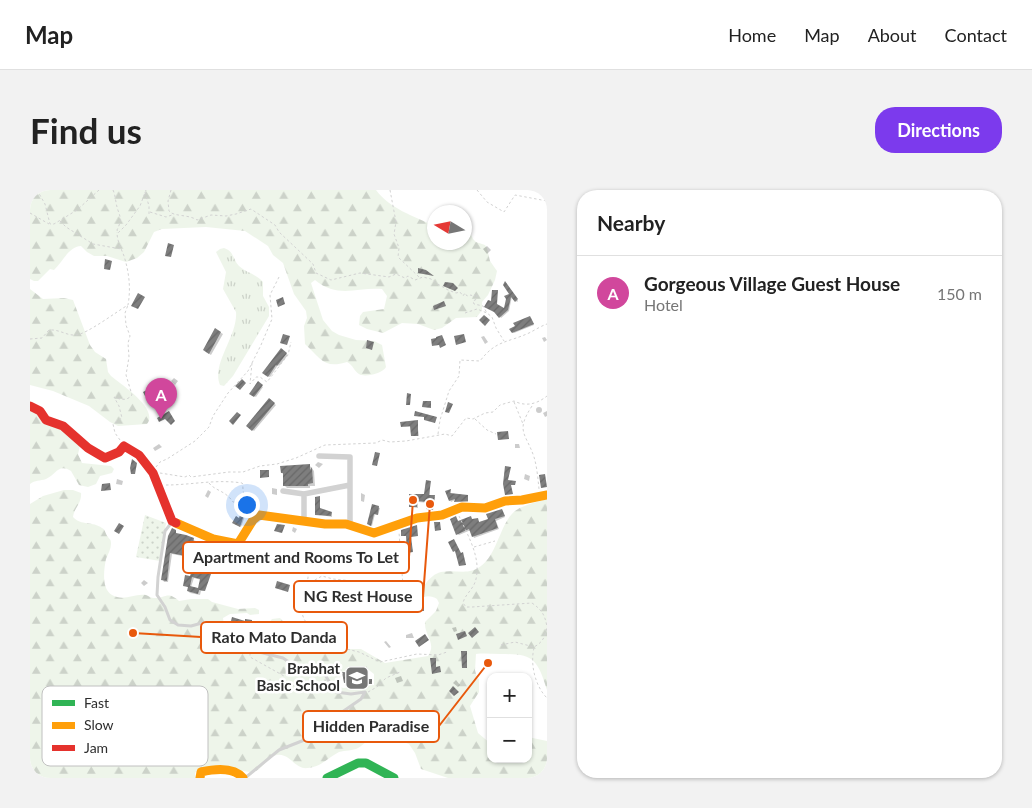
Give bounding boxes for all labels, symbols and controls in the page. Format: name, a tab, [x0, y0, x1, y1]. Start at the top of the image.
text: Map	[25, 20, 73, 49]
text: Home	[728, 24, 776, 46]
text: Map	[804, 24, 840, 46]
text: About	[868, 24, 917, 46]
text: Contact	[945, 24, 1007, 46]
button: Directions	[875, 107, 1002, 153]
text: Find us	[30, 109, 142, 151]
north arrow	[427, 205, 472, 250]
text: Nearby	[597, 210, 665, 235]
text: Gorgeous Village Guest House	[644, 272, 900, 295]
text: A	[607, 284, 619, 303]
text: 150 m	[937, 284, 982, 303]
text: Hotel	[644, 295, 683, 314]
pin: A	[145, 378, 177, 419]
your location	[234, 492, 260, 518]
callout: Apartment and Rooms To Let	[183, 542, 409, 573]
text: Apartment and Rooms To Let	[192, 547, 399, 566]
callout: NG Rest House	[294, 581, 423, 612]
text: NG Rest House	[304, 586, 413, 605]
callout: Rato Mato Danda	[201, 622, 347, 653]
text: Rato Mato Danda	[211, 627, 337, 646]
place label: Brabhat Basic School	[256, 659, 340, 694]
school or university icon: Brabhat Basic School	[344, 665, 370, 691]
map controls	[487, 673, 532, 763]
button: +	[487, 673, 532, 718]
legend	[42, 686, 208, 766]
text: Fast	[84, 694, 109, 711]
callout: Hidden Paradise	[303, 711, 439, 742]
text: Slow	[84, 716, 114, 733]
text: Hidden Paradise	[313, 716, 430, 735]
button: −	[487, 718, 532, 763]
text: Jam	[84, 739, 108, 756]

